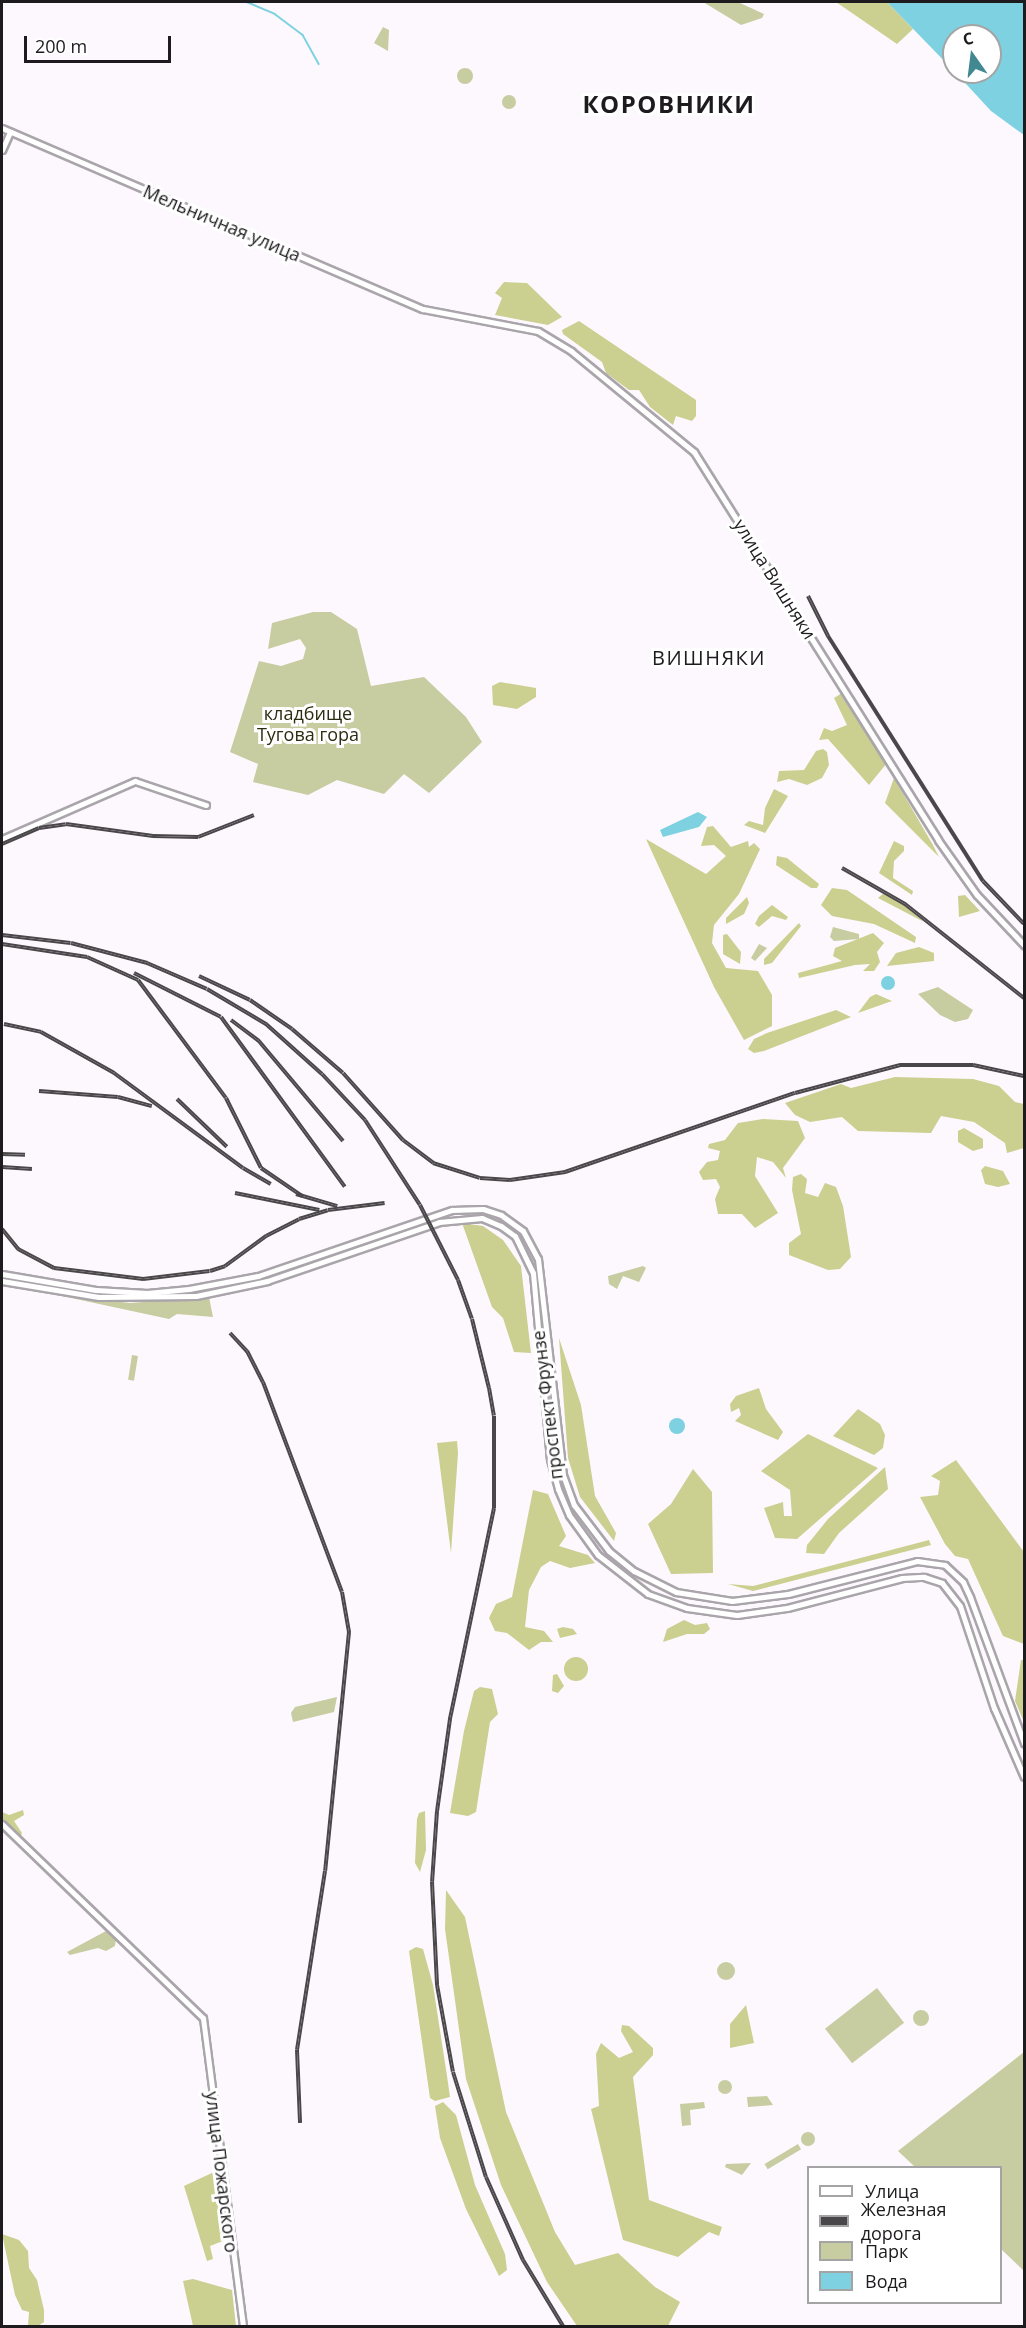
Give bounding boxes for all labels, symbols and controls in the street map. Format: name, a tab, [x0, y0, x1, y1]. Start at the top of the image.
scale bar	[27, 24, 174, 62]
north arrow	[942, 24, 1002, 84]
text: С	[961, 27, 976, 50]
text: 200 m	[35, 34, 87, 58]
district label: КОРОВНИКИ	[582, 90, 756, 118]
street label: Мельничная улица	[140, 180, 304, 266]
street label: улица Вишняки	[729, 515, 821, 643]
district label: ВИШНЯКИ	[652, 645, 766, 669]
park label: кладбище Тугова гора	[257, 703, 359, 746]
street label: проспект Фрунзе	[527, 1329, 567, 1481]
street label: улица Пожарского	[201, 2090, 243, 2254]
legend	[807, 2166, 1002, 2304]
text: Улица	[865, 2179, 919, 2203]
text: Железная дорога	[861, 2197, 946, 2245]
text: Парк	[865, 2239, 908, 2263]
text: Вода	[865, 2269, 908, 2293]

